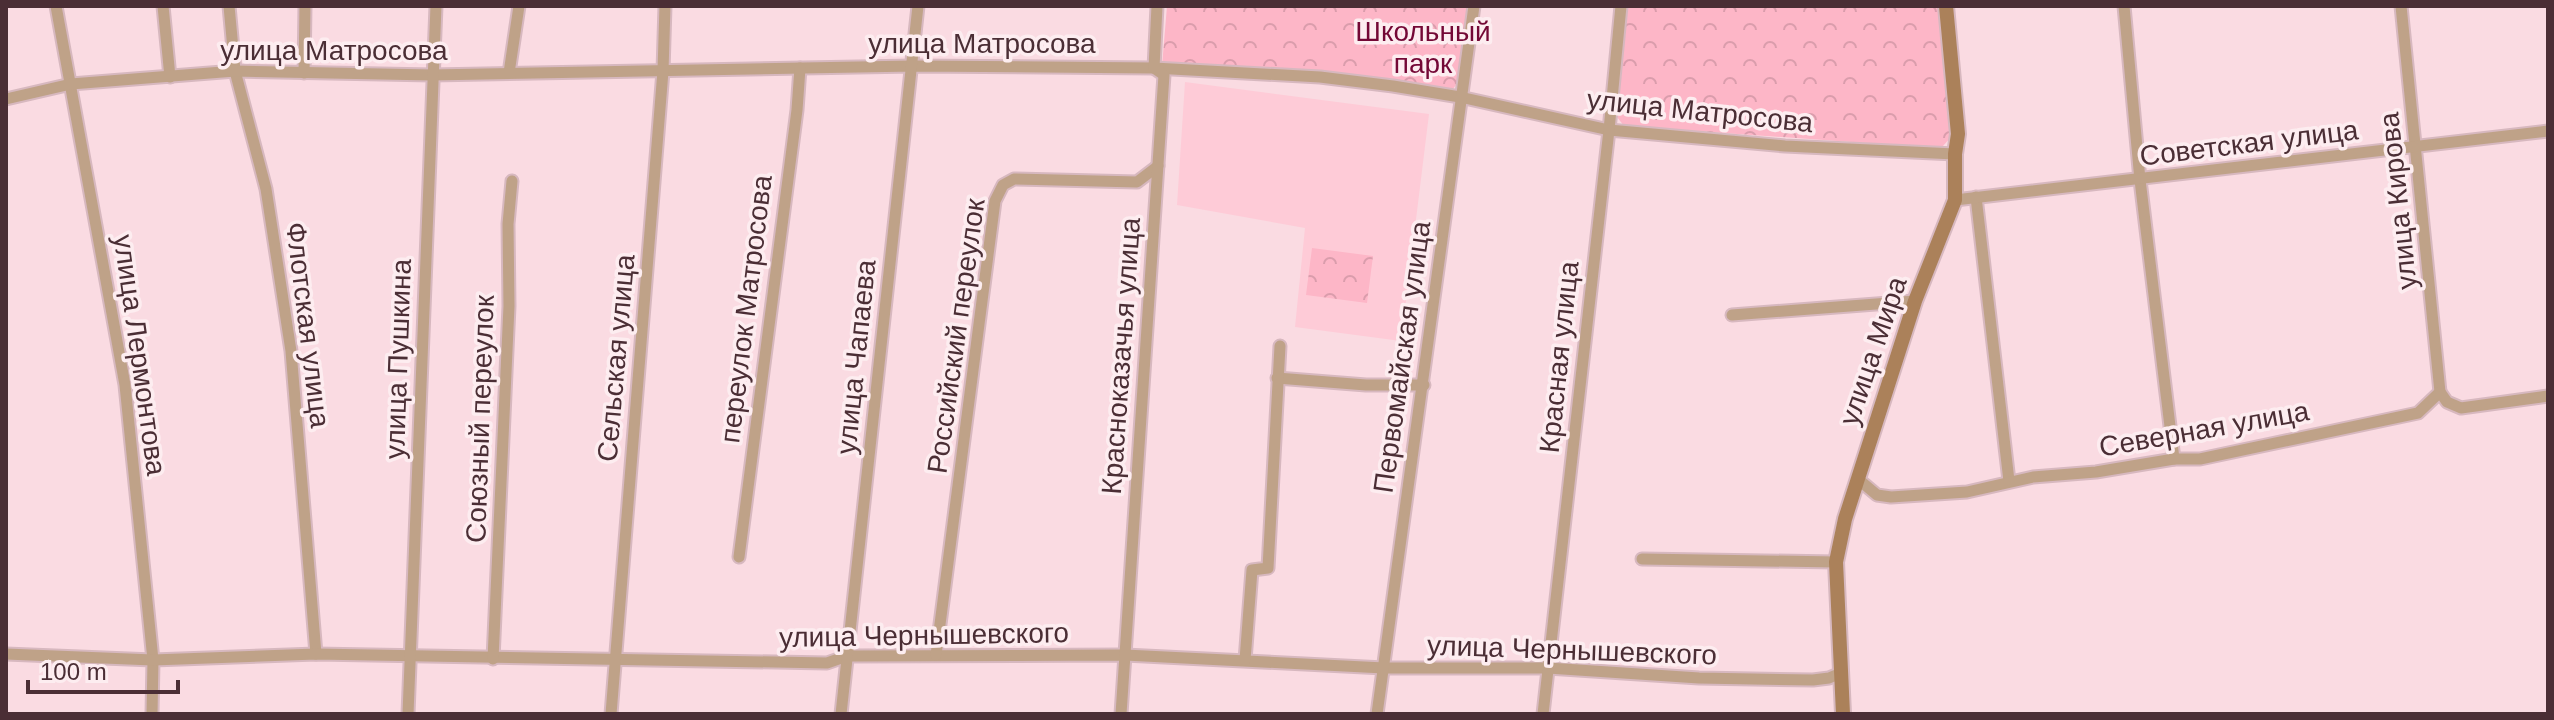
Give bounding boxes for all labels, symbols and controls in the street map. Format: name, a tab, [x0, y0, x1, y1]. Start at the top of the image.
park label: Школьный парк	[1355, 16, 1491, 79]
street label: улица Матросова	[868, 28, 1096, 59]
street label: улица Матросова	[220, 35, 448, 66]
street label: улица Матросова	[1585, 84, 1815, 138]
street label: улица Кирова	[2373, 110, 2423, 291]
street label: Советская улица	[2138, 114, 2360, 172]
street label: переулок Матросова	[714, 173, 778, 445]
street label: Российский переулок	[921, 196, 991, 475]
street label: Красноказачья улица	[1096, 216, 1146, 495]
street label: Первомайская улица	[1368, 219, 1436, 495]
street label: Флотская улица	[280, 220, 336, 430]
street label: улица Лермонтова	[108, 233, 172, 478]
street label: Сельская улица	[591, 253, 641, 463]
street label: улица Пушкина	[379, 258, 417, 460]
street label: улица Чапаева	[830, 258, 882, 456]
street label: Красная улица	[1534, 259, 1585, 454]
street label: улица Мира	[1833, 272, 1913, 429]
street label: Союзный переулок	[460, 294, 500, 543]
street label: Северная улица	[2097, 395, 2312, 463]
street label: улица Чернышевского	[779, 617, 1069, 653]
street label: улица Чернышевского	[1427, 629, 1717, 671]
scale bar	[28, 644, 178, 694]
text: 100 m	[40, 658, 107, 685]

